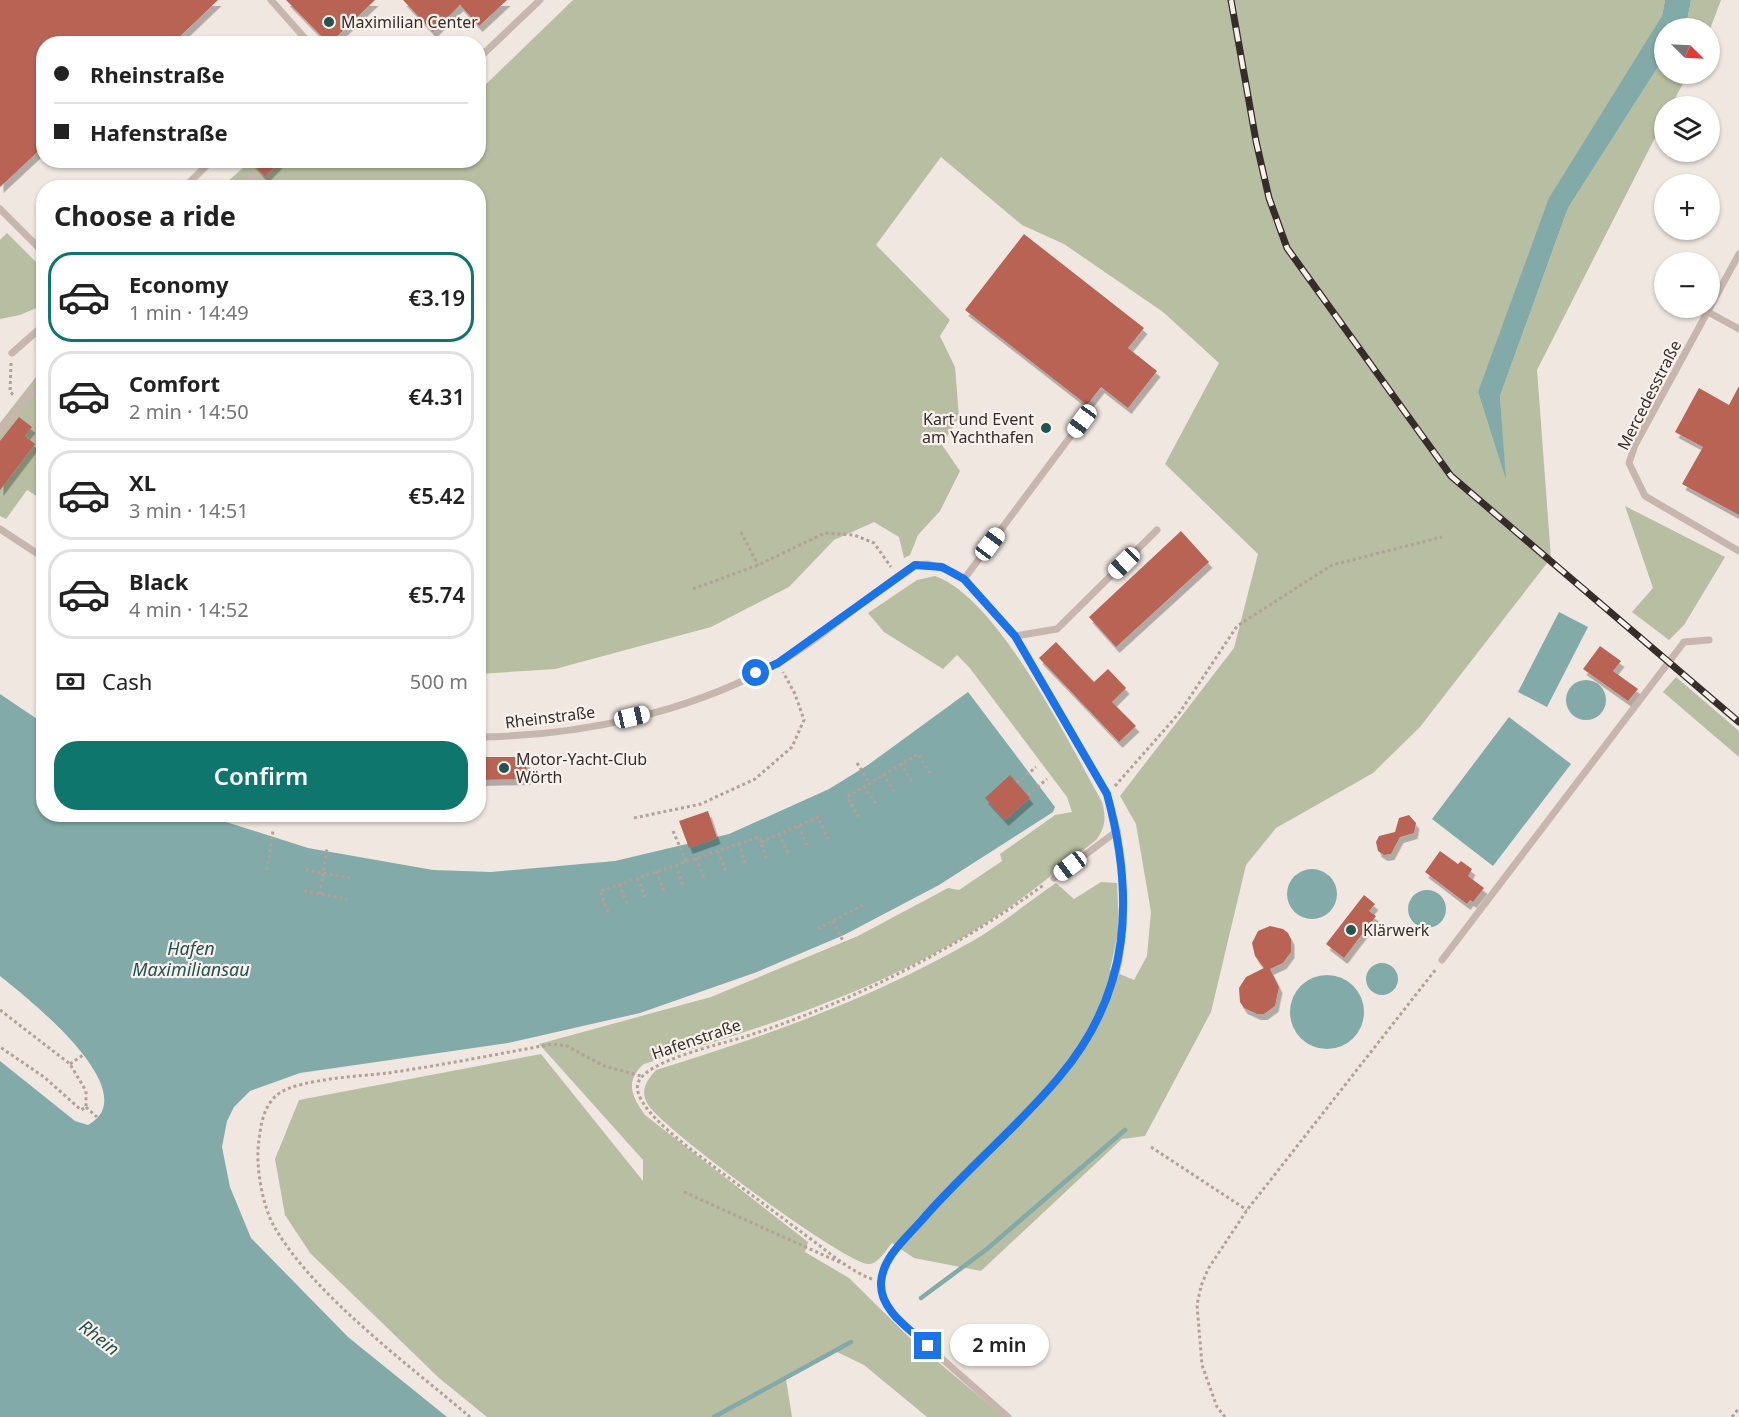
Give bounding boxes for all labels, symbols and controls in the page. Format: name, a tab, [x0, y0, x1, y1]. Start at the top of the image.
place label: Maximilian Center	[341, 11, 478, 33]
marker: Maximilian Center	[322, 15, 336, 29]
north arrow	[1654, 18, 1720, 84]
map controls	[1654, 18, 1720, 318]
text: Rheinstraße	[90, 59, 225, 89]
button: layers	[1654, 96, 1720, 162]
text: Hafenstraße	[90, 117, 228, 147]
button: +	[1654, 174, 1720, 240]
text: Choose a ride	[54, 197, 236, 234]
button: −	[1654, 252, 1720, 318]
text: Economy	[129, 269, 228, 299]
icon: car	[57, 270, 111, 324]
text: €3.19	[409, 282, 465, 312]
text: 1 min · 14:49	[129, 299, 249, 326]
street label: Mercedesstraße	[1612, 336, 1686, 454]
text: Comfort	[129, 368, 220, 398]
icon: car	[57, 369, 111, 423]
text: €4.31	[409, 381, 465, 411]
text: 2 min · 14:50	[129, 398, 249, 425]
car	[1064, 401, 1100, 441]
place label: Kart und Event am Yachthafen	[922, 408, 1034, 448]
marker: Kart und Event am Yachthafen	[1039, 421, 1053, 435]
text: XL	[129, 467, 156, 497]
icon: car	[57, 468, 111, 522]
text: €5.42	[409, 480, 465, 510]
text: 3 min · 14:51	[129, 497, 249, 524]
car	[972, 524, 1008, 564]
car	[1105, 544, 1143, 582]
text: Black	[129, 566, 188, 596]
icon: car	[57, 567, 111, 621]
text: €5.74	[409, 579, 465, 609]
text: 4 min · 14:52	[129, 596, 249, 623]
route start	[742, 659, 769, 686]
icon: cash	[54, 665, 87, 698]
text: Cash	[102, 666, 152, 696]
text: 500 m	[410, 668, 468, 695]
street label: Rheinstraße	[504, 701, 596, 733]
car	[612, 704, 652, 730]
button: Confirm	[54, 741, 468, 810]
place label: Motor-Yacht-Club Wörth	[516, 748, 647, 788]
marker: Motor-Yacht-Club Wörth	[497, 761, 511, 775]
car	[1050, 848, 1090, 884]
place label: Klärwerk	[1363, 919, 1430, 941]
marker: Klärwerk	[1344, 923, 1358, 937]
water label: Hafen Maximiliansau	[132, 936, 250, 981]
street label: Hafenstraße	[648, 1013, 744, 1065]
water label: Rhein	[75, 1314, 125, 1360]
callout: 2 min	[949, 1325, 1048, 1367]
text: 2 min	[972, 1331, 1027, 1358]
route end	[914, 1332, 941, 1359]

